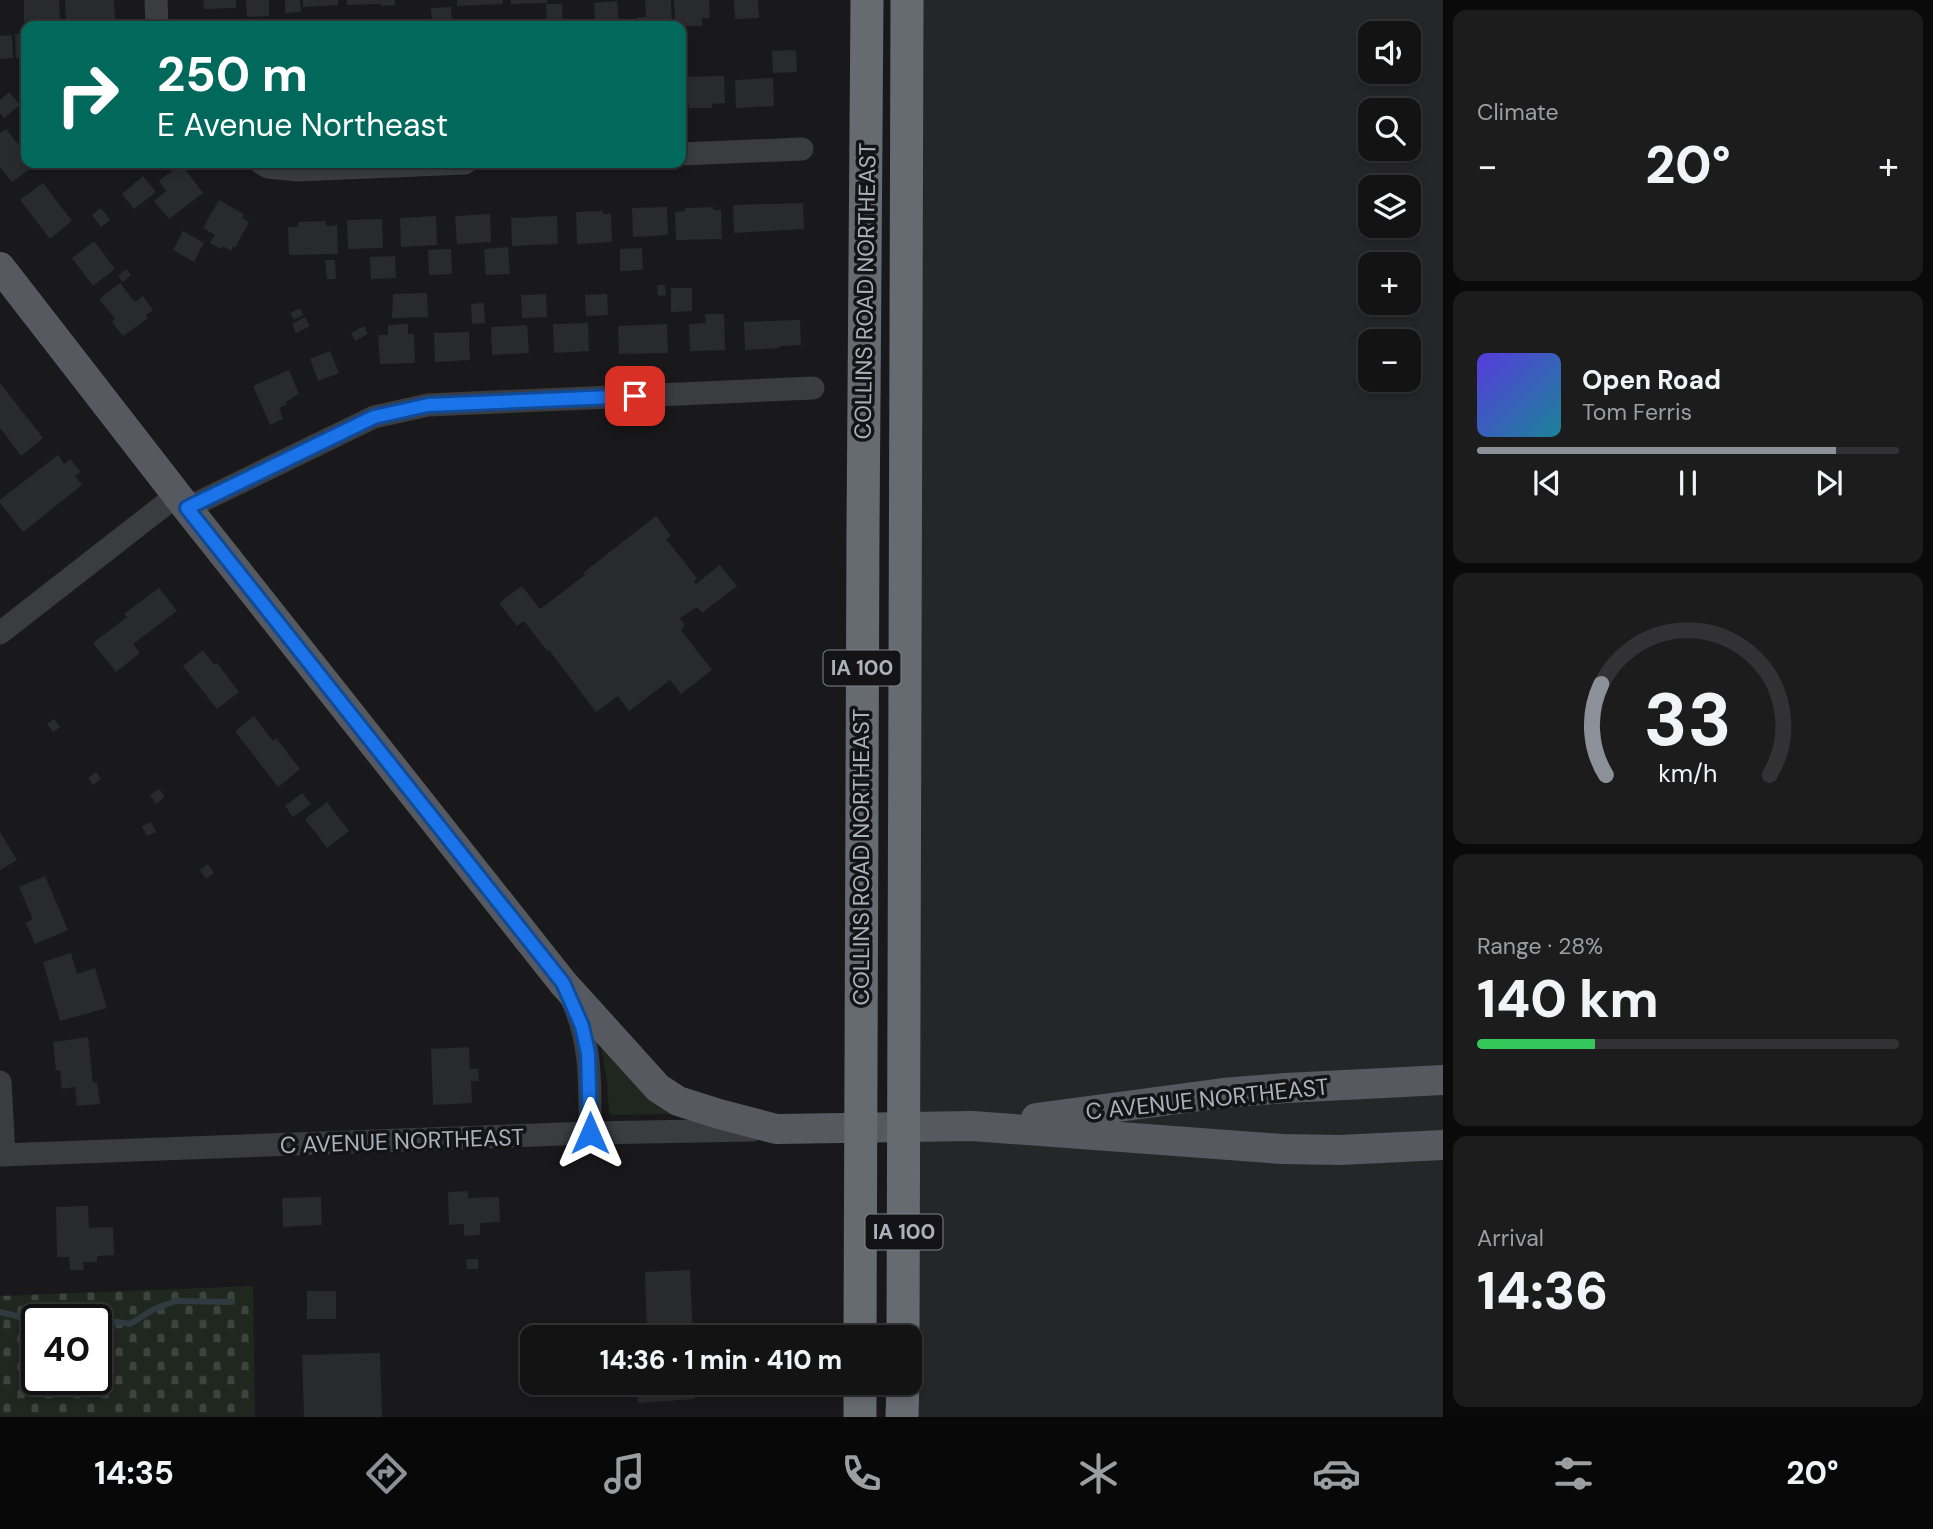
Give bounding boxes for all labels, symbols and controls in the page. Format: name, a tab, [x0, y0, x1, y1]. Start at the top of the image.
map controls	[1358, 21, 1421, 392]
button: sound	[1358, 21, 1421, 84]
text: 250 m	[157, 42, 308, 106]
icon: right	[42, 49, 133, 140]
text: Climate	[1477, 97, 1559, 127]
button: search	[1358, 98, 1421, 161]
text: E Avenue Northeast	[157, 104, 448, 146]
text: 20°	[1645, 131, 1731, 199]
text: −	[1477, 141, 1498, 191]
text: +	[1878, 141, 1899, 191]
street label: COLLINS ROAD NORTHEAST	[847, 142, 883, 440]
button: layers	[1358, 175, 1421, 238]
button: +	[1358, 252, 1421, 315]
button: −	[1358, 329, 1421, 392]
text: Open Road	[1582, 363, 1721, 397]
pin	[605, 366, 665, 426]
icon: arrive	[616, 377, 654, 415]
text: Tom Ferris	[1582, 397, 1692, 427]
icon: previous	[1528, 464, 1566, 502]
icon: pause	[1669, 464, 1707, 502]
icon: next	[1810, 464, 1848, 502]
road number: IA 100	[824, 650, 900, 686]
text: 33	[1644, 673, 1732, 768]
street label: COLLINS ROAD NORTHEAST	[846, 708, 876, 1005]
text: km/h	[1658, 756, 1718, 789]
text: Range · 28%	[1477, 931, 1603, 961]
text: 140 km	[1477, 965, 1659, 1033]
street label: C AVENUE NORTHEAST	[1084, 1071, 1330, 1127]
position arrow	[553, 1096, 627, 1170]
street label: C AVENUE NORTHEAST	[279, 1122, 525, 1160]
road number: IA 100	[866, 1214, 942, 1250]
text: Arrival	[1477, 1223, 1544, 1253]
text: 14:36	[1477, 1257, 1608, 1325]
speed limit sign: 40	[21, 1304, 112, 1395]
text: 14:36 · 1 min · 410 m	[600, 1343, 842, 1377]
icon: directions	[362, 1449, 411, 1498]
icon: music	[600, 1449, 649, 1498]
icon: phone	[837, 1449, 886, 1498]
icon: climate	[1074, 1449, 1123, 1498]
icon: car	[1312, 1449, 1361, 1498]
icon: filters	[1549, 1449, 1598, 1498]
text: 14:35	[94, 1452, 174, 1494]
text: 20°	[1786, 1452, 1839, 1494]

